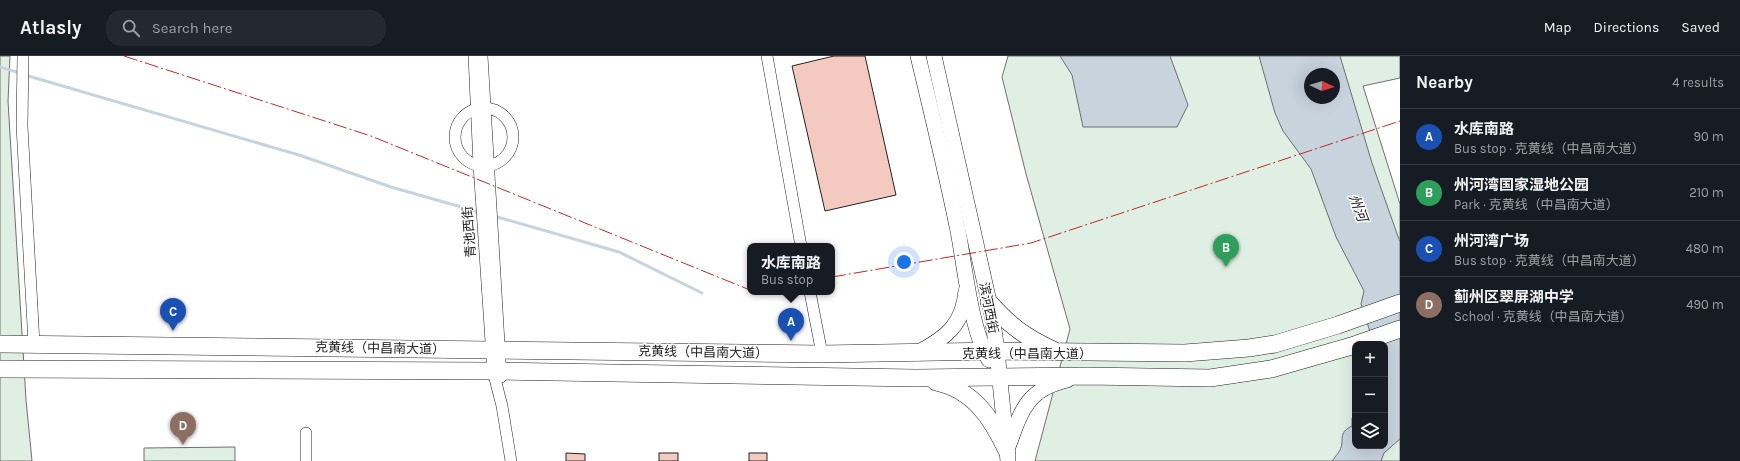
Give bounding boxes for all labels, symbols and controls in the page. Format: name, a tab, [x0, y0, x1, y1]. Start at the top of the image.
search box	[106, 10, 386, 46]
text: Atlasly	[20, 17, 82, 39]
icon: search	[120, 17, 142, 39]
text: Search here	[152, 19, 232, 37]
text: Map	[1544, 19, 1572, 36]
text: Directions	[1594, 19, 1659, 36]
text: Saved	[1681, 19, 1720, 36]
north arrow	[1304, 68, 1340, 104]
text: Nearby	[1416, 72, 1473, 92]
text: 4 results	[1672, 75, 1724, 90]
text: 水库南路	[1454, 120, 1514, 138]
text: A	[1425, 129, 1433, 144]
text: 90 m	[1693, 129, 1724, 144]
text: Bus stop · 克黄线（中昌南大道）	[1454, 141, 1645, 156]
text: 州河湾国家湿地公园	[1454, 176, 1589, 194]
text: B	[1425, 185, 1433, 200]
text: 210 m	[1689, 185, 1724, 200]
water label: 州河	[1345, 192, 1372, 227]
text: Park · 克黄线（中昌南大道）	[1454, 197, 1619, 212]
street label: 青池西街	[460, 206, 478, 258]
text: 州河湾广场	[1454, 232, 1529, 250]
pin: B	[1213, 234, 1239, 267]
text: C	[1425, 241, 1433, 256]
text: 480 m	[1686, 241, 1724, 256]
popup	[747, 243, 835, 295]
your location	[894, 252, 914, 272]
text: Bus stop · 克黄线（中昌南大道）	[1454, 253, 1645, 268]
text: 水库南路	[761, 254, 821, 272]
text: Bus stop	[761, 272, 813, 287]
street label: 滨河西街	[977, 281, 1001, 335]
text: 蓟州区翠屏湖中学	[1454, 288, 1574, 306]
text: D	[1425, 297, 1433, 312]
text: 490 m	[1686, 297, 1724, 312]
pin: C	[160, 298, 186, 331]
pin: A	[778, 308, 804, 341]
text: School · 克黄线（中昌南大道）	[1454, 309, 1633, 324]
street label: 克黄线（中昌南大道）	[315, 339, 445, 357]
map controls	[1352, 341, 1388, 449]
button: +	[1352, 341, 1388, 377]
street label: 克黄线（中昌南大道）	[638, 343, 768, 361]
street label: 克黄线（中昌南大道）	[962, 346, 1092, 361]
button: −	[1352, 377, 1388, 413]
pin: D	[170, 412, 196, 445]
button: layers	[1352, 413, 1388, 449]

